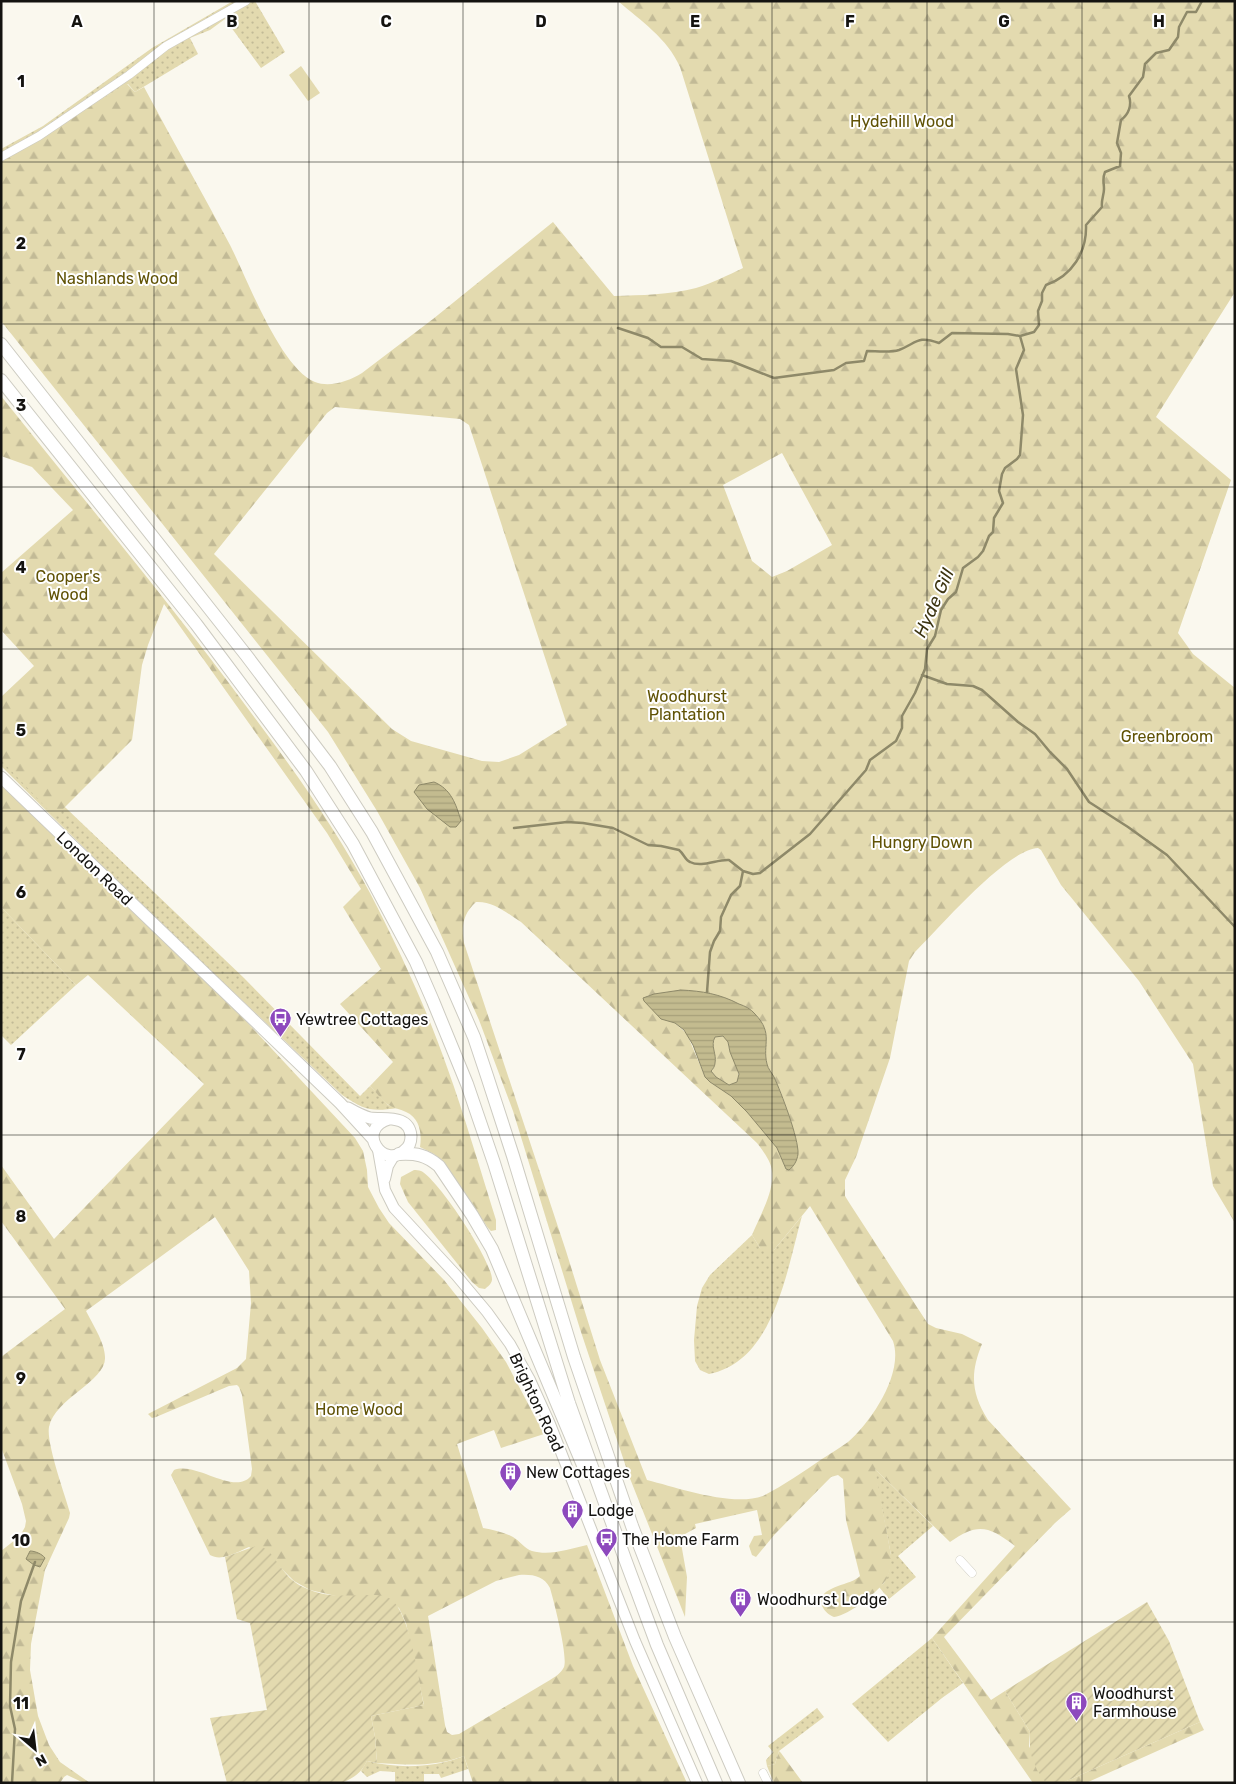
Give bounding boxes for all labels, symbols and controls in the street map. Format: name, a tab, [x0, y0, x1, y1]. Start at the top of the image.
text: A	[71, 12, 83, 31]
text: B	[226, 12, 238, 31]
text: C	[380, 12, 392, 31]
text: D	[535, 12, 547, 31]
text: E	[690, 12, 700, 31]
text: F	[845, 12, 855, 31]
text: G	[998, 12, 1010, 31]
text: H	[1153, 12, 1165, 31]
text: 1	[17, 72, 25, 91]
park label: Hydehill Wood	[850, 112, 954, 131]
text: 2	[16, 234, 26, 253]
park label: Nashlands Wood	[56, 269, 178, 288]
text: 3	[16, 396, 26, 415]
text: 4	[16, 558, 27, 577]
water label: Hyde Gill	[909, 565, 959, 641]
park label: Cooper's Wood	[36, 567, 100, 604]
park label: Woodhurst Plantation	[647, 687, 727, 724]
text: 5	[16, 721, 26, 740]
park label: Greenbroom	[1121, 727, 1213, 746]
street label: London Road	[53, 827, 136, 909]
park label: Hungry Down	[871, 833, 973, 852]
text: 6	[16, 883, 26, 902]
bus stop icon: Yewtree Cottages	[268, 1007, 292, 1038]
place label: Yewtree Cottages	[296, 1010, 428, 1029]
text: 7	[16, 1045, 26, 1064]
text: 8	[16, 1207, 27, 1226]
street label: Brighton Road	[505, 1350, 568, 1455]
text: 9	[16, 1369, 26, 1388]
park label: Home Wood	[315, 1400, 403, 1419]
building icon: New Cottages	[498, 1460, 522, 1491]
place label: New Cottages	[526, 1463, 630, 1482]
building icon: Lodge	[560, 1498, 584, 1529]
place label: Lodge	[588, 1501, 634, 1520]
bus stop icon: The Home Farm	[594, 1527, 618, 1558]
place label: The Home Farm	[622, 1530, 739, 1549]
text: 10	[12, 1531, 31, 1550]
building icon: Woodhurst Lodge	[729, 1587, 753, 1618]
place label: Woodhurst Lodge	[757, 1590, 887, 1609]
place label: Woodhurst Farmhouse	[1093, 1684, 1177, 1721]
building icon: Woodhurst Farmhouse	[1065, 1690, 1089, 1721]
text: 11	[13, 1694, 29, 1713]
north arrow	[10, 1724, 60, 1774]
text: N	[32, 1750, 49, 1770]

